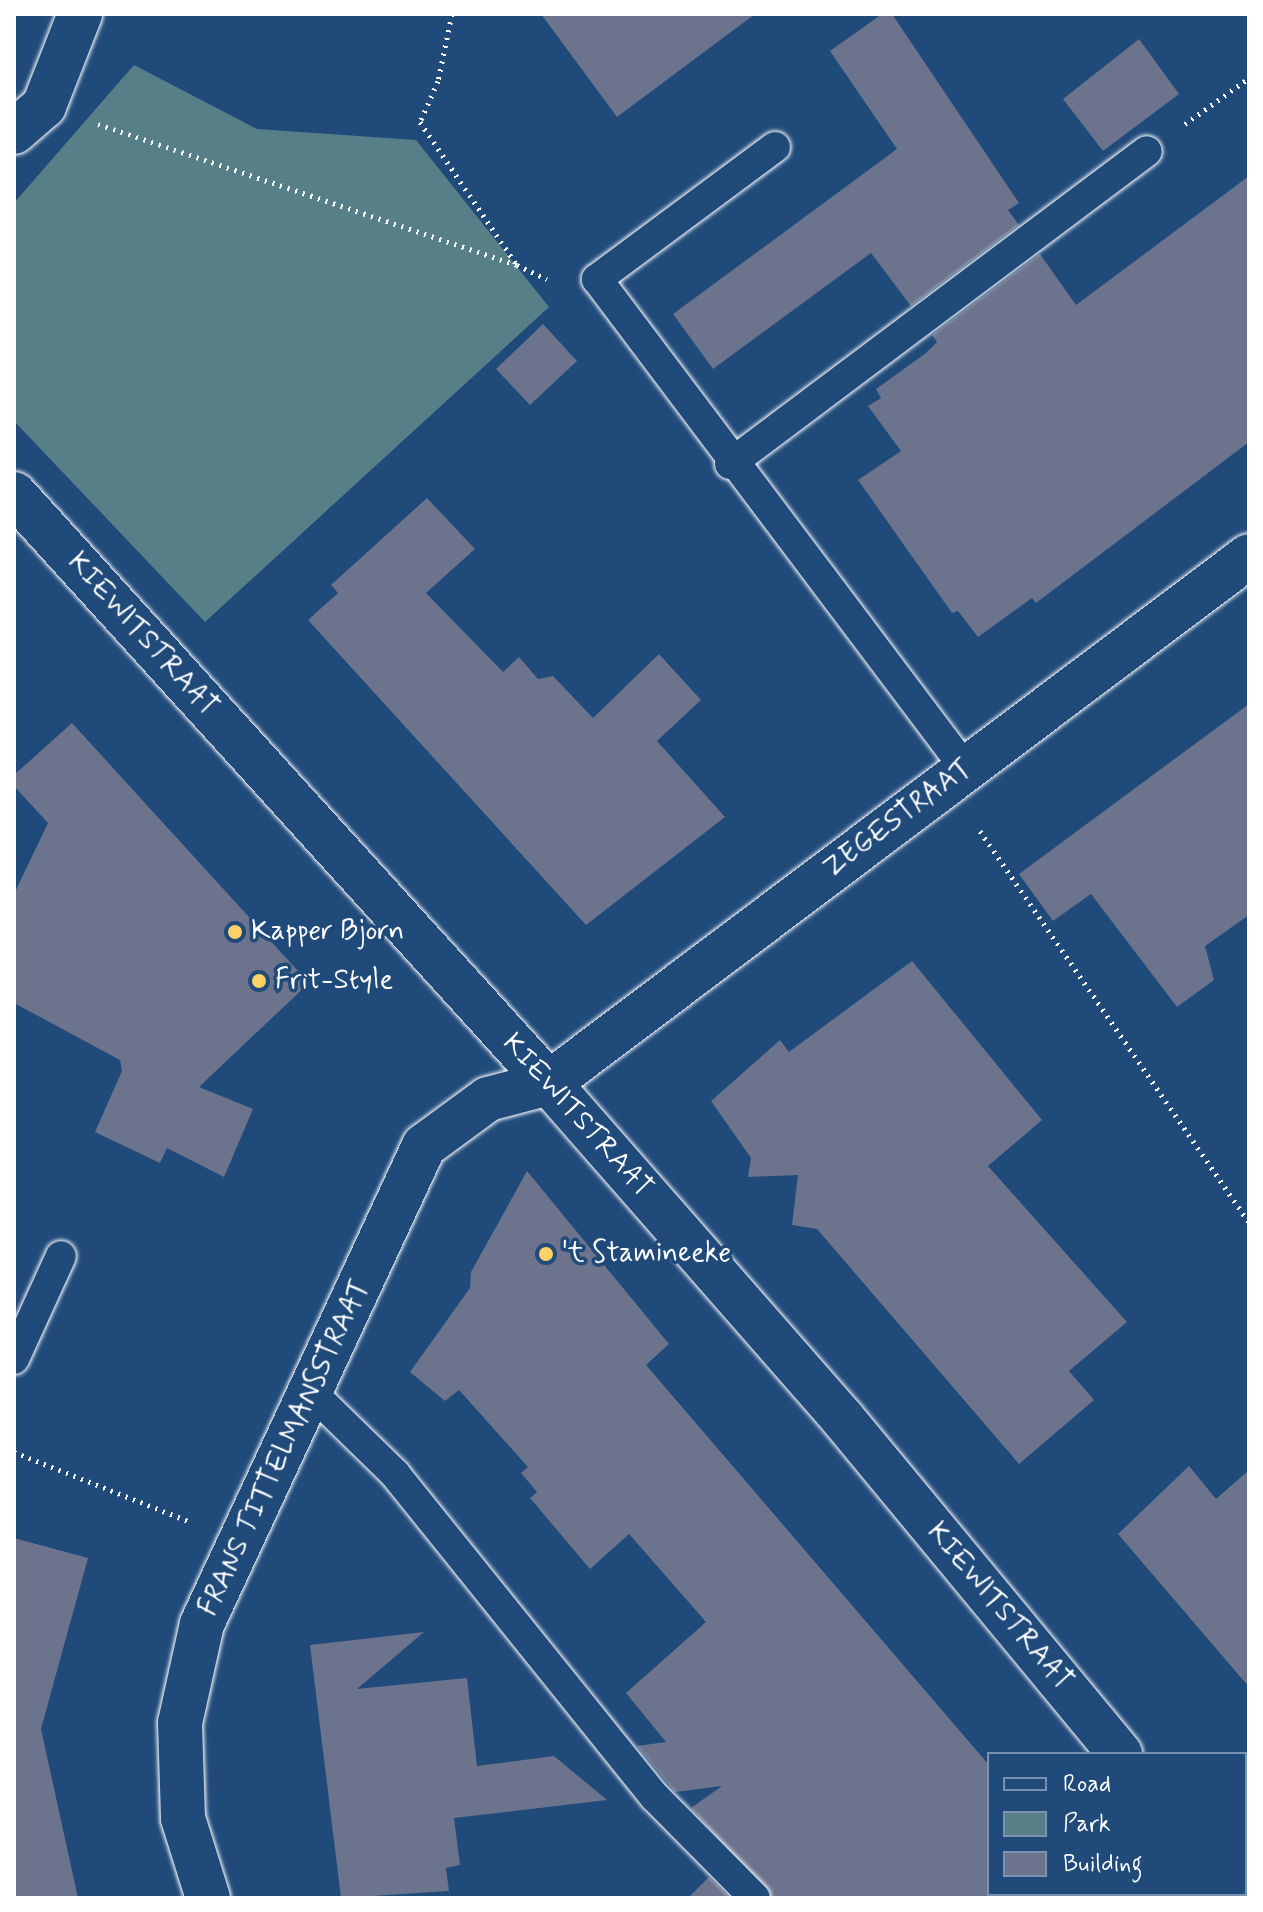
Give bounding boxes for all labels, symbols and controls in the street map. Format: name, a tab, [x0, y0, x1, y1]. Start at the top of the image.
street label: KIEWITSTRAAT	[60, 546, 224, 724]
street label: ZEGESTRAAT	[817, 752, 979, 886]
place label: Kapper Bjorn	[251, 915, 407, 949]
marker: Kapper Bjorn	[226, 923, 244, 941]
place label: Frit-Style	[275, 964, 393, 998]
marker: Frit-Style	[250, 972, 268, 990]
street label: KIEWITSTRAAT	[495, 1027, 659, 1205]
place label: 't Stamineeke	[562, 1237, 738, 1271]
marker: 't Stamineeke	[537, 1245, 555, 1263]
street label: FRANS TITTELMANSSTRAAT	[190, 1271, 380, 1625]
street label: KIEWITSTRAAT	[919, 1516, 1079, 1698]
legend	[987, 1752, 1247, 1896]
text: Road	[1063, 1769, 1111, 1800]
text: Park	[1063, 1809, 1111, 1840]
text: Building	[1063, 1849, 1143, 1880]

